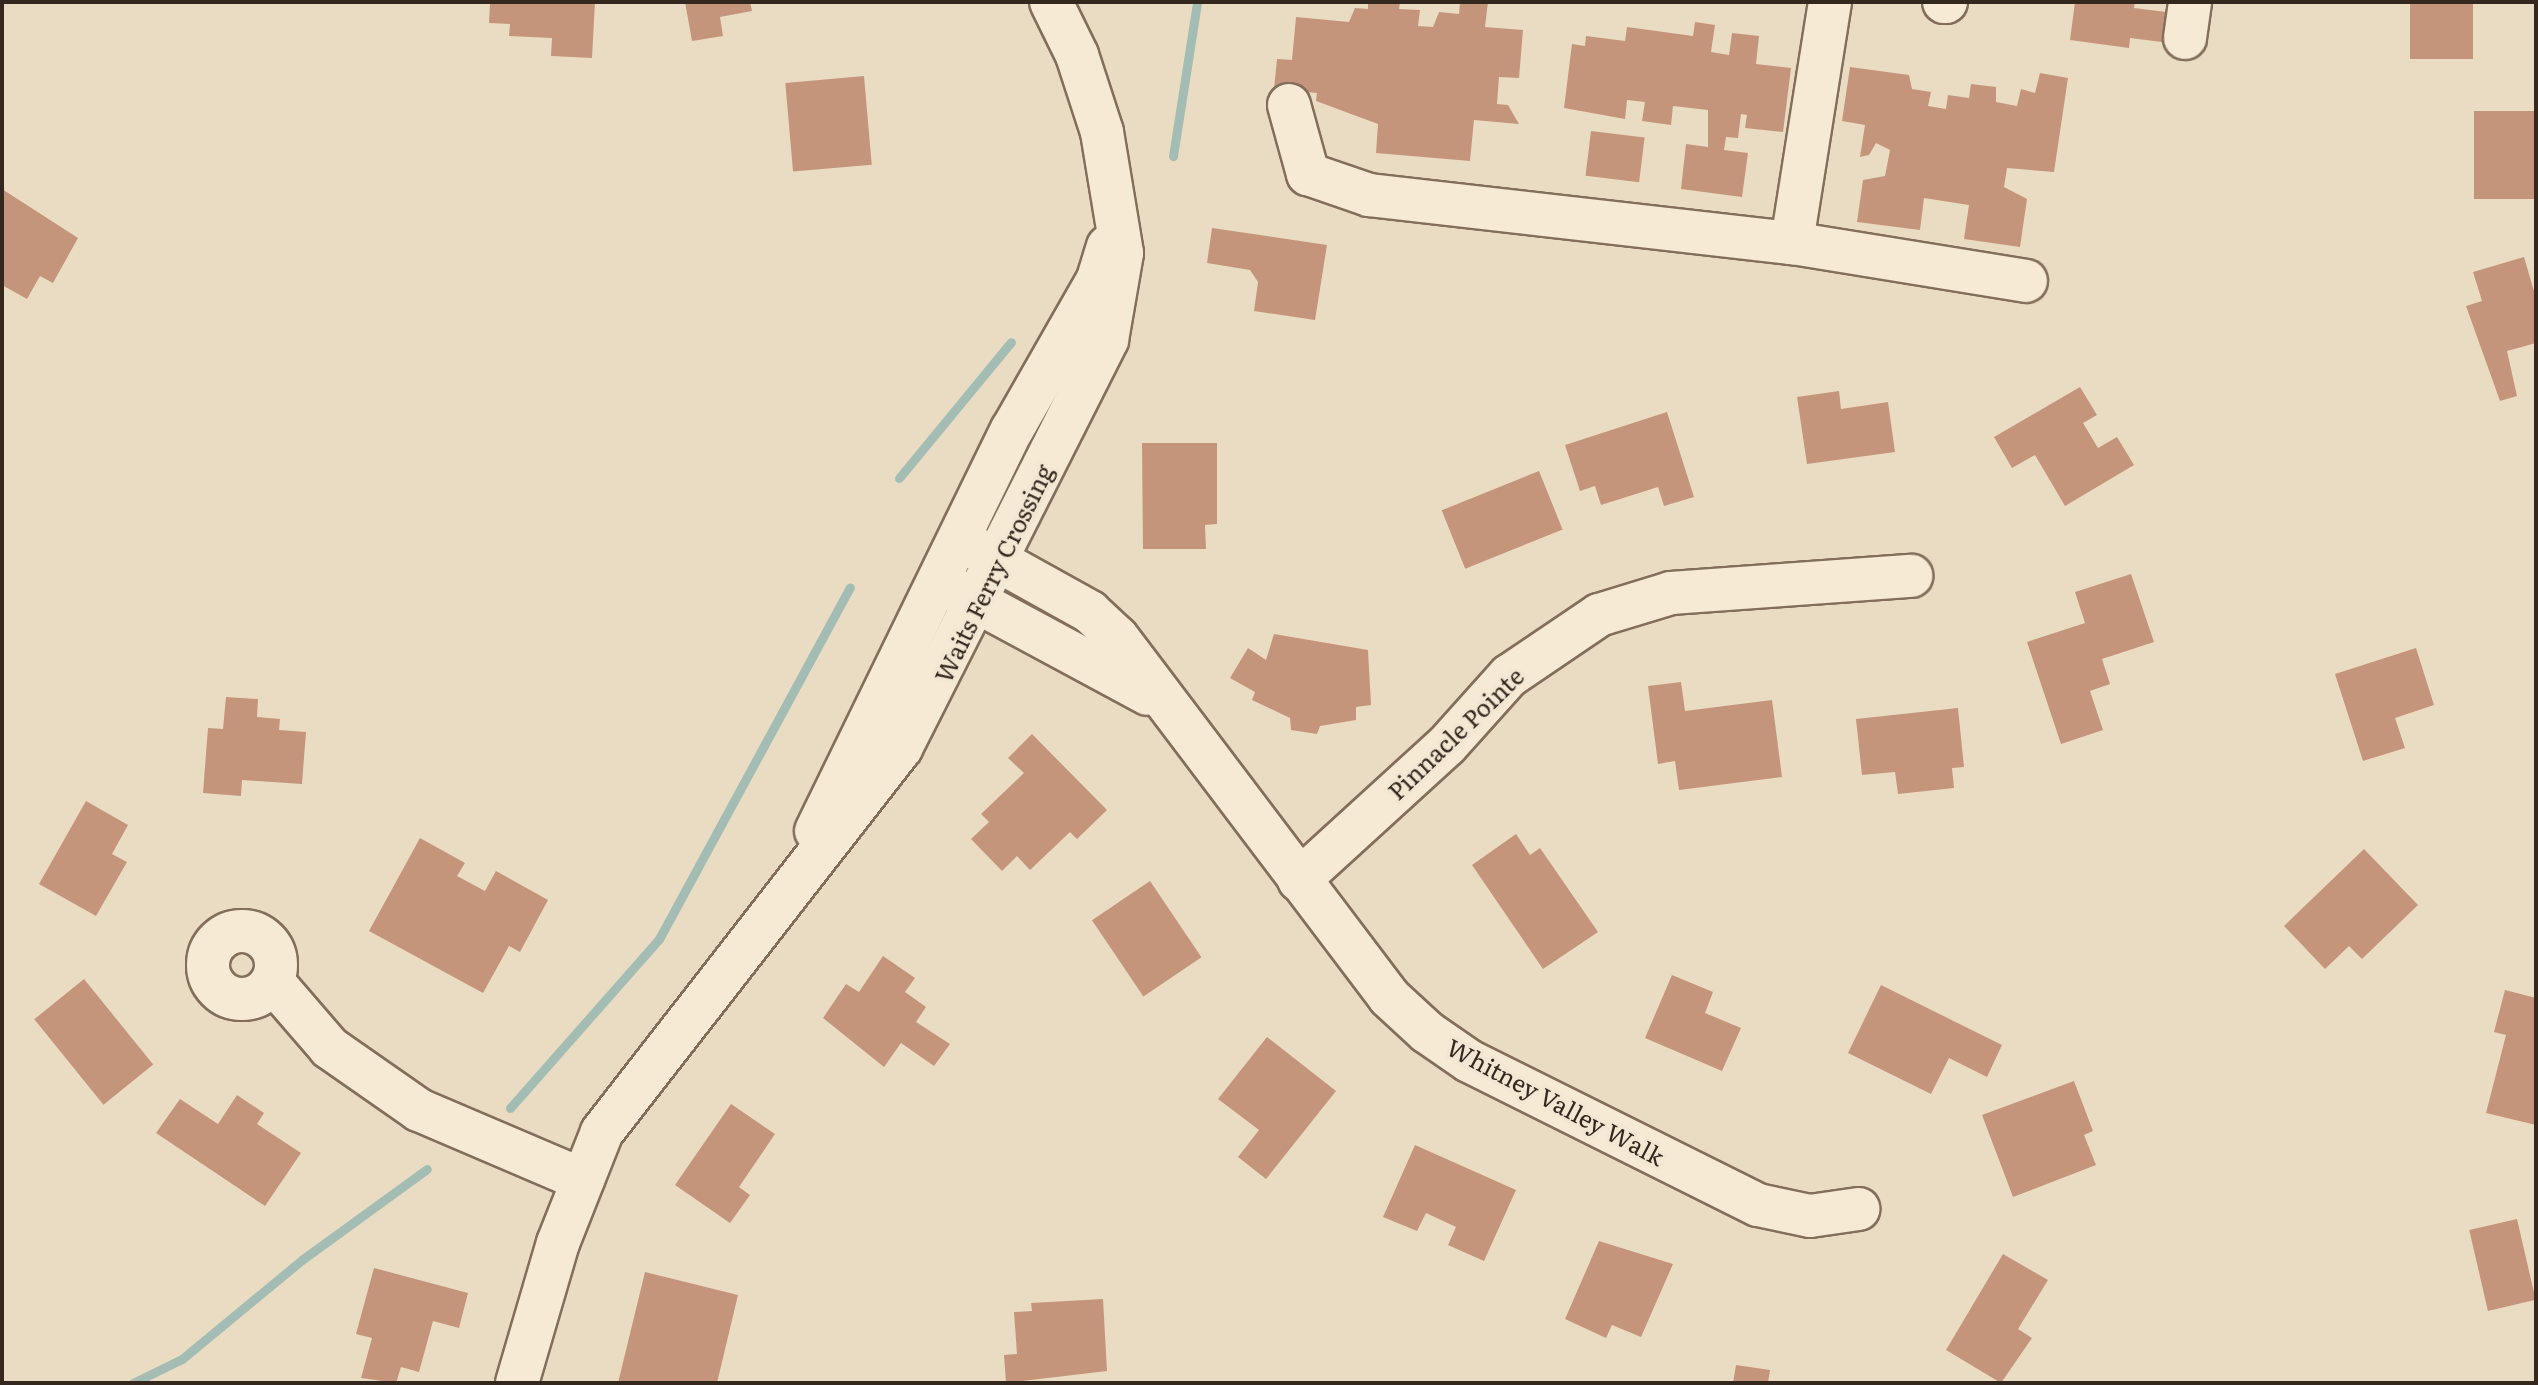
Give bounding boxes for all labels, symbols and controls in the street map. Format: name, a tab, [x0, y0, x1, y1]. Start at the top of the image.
street label: Waits Ferry Crossing	[928, 459, 1058, 687]
street label: Pinnacle Pointe	[1381, 661, 1529, 805]
street label: Whitney Valley Walk	[1442, 1031, 1670, 1171]

